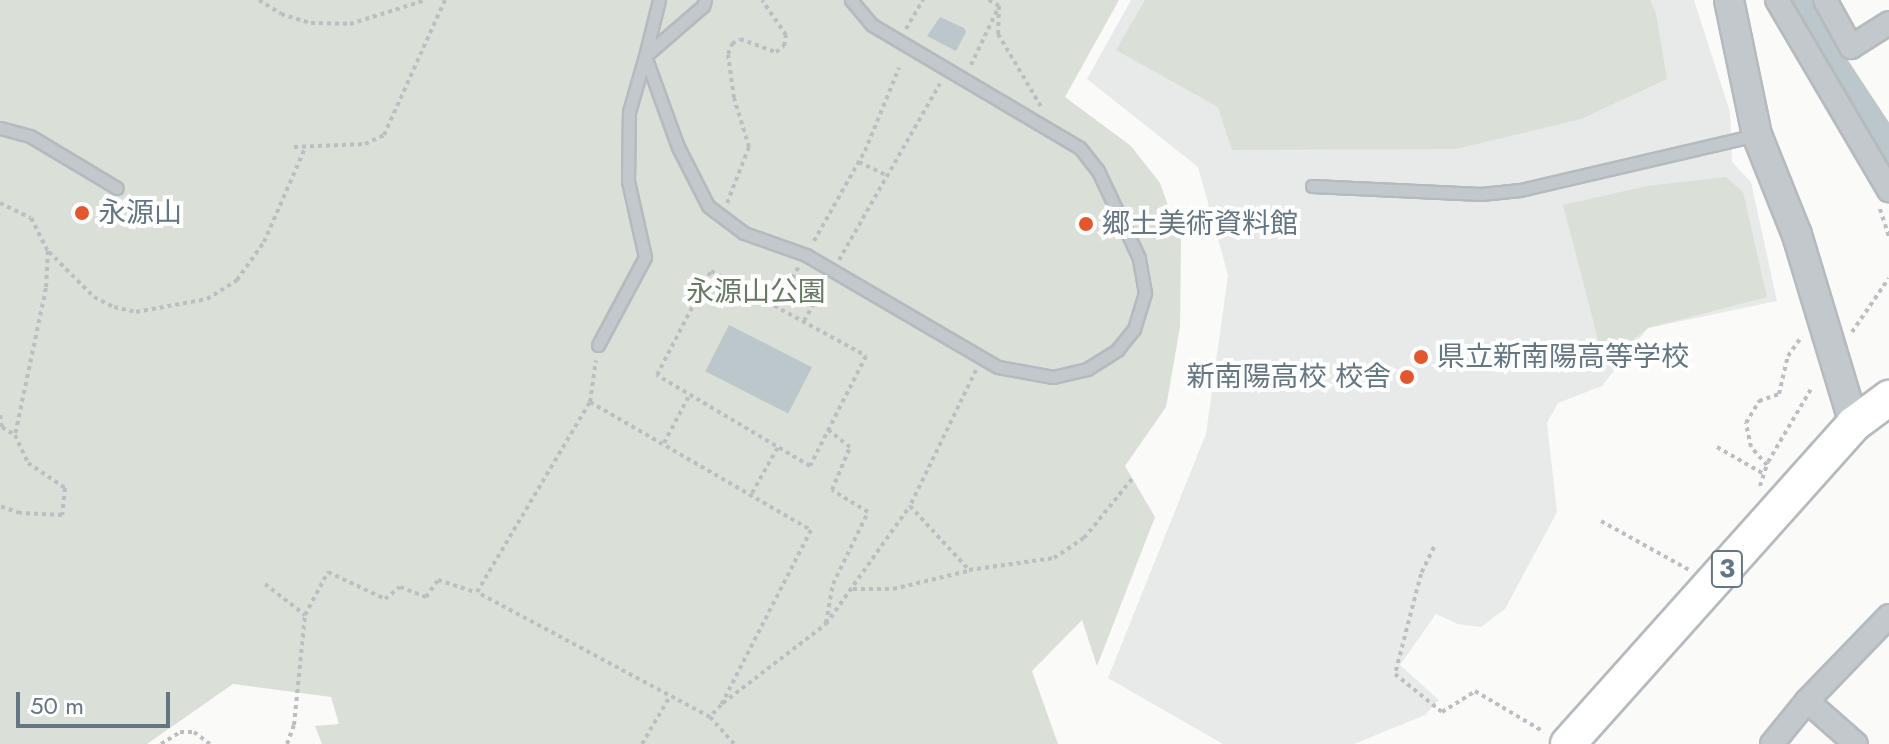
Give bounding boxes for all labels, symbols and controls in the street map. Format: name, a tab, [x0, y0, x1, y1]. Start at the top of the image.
place label: 永源山	[98, 196, 182, 230]
marker: 永源山	[73, 204, 91, 222]
place label: 郷土美術資料館	[1102, 207, 1298, 241]
marker: 郷土美術資料館	[1077, 215, 1095, 233]
park label: 永源山公園	[686, 275, 826, 309]
place label: 県立新南陽高等学校	[1437, 340, 1689, 374]
marker: 県立新南陽高等学校	[1412, 348, 1430, 366]
place label: 新南陽高校 校舎	[1187, 360, 1391, 394]
marker: 新南陽高校 校舎	[1398, 368, 1416, 386]
road number: 3	[1709, 547, 1745, 591]
scale bar	[20, 676, 174, 726]
text: 50 m	[30, 688, 84, 723]

